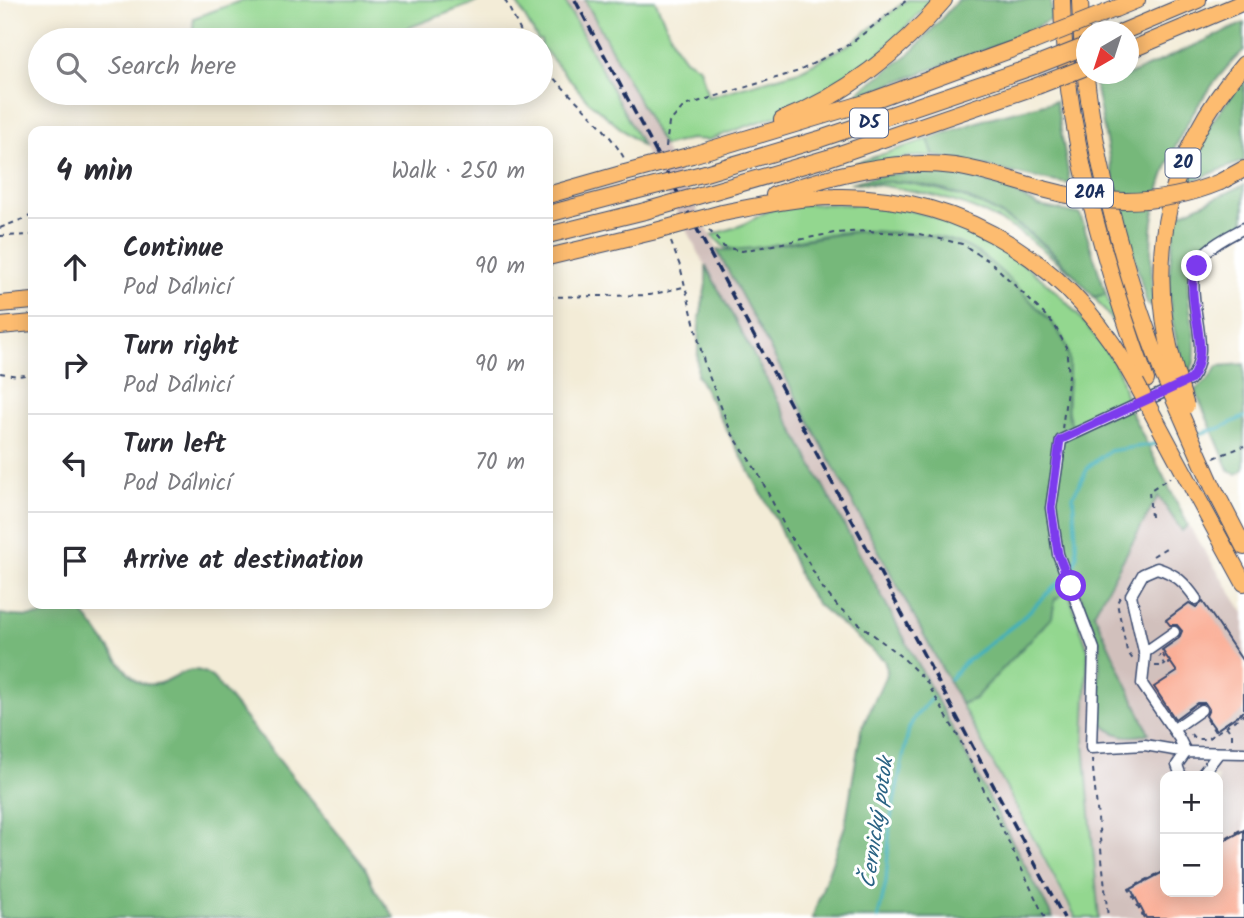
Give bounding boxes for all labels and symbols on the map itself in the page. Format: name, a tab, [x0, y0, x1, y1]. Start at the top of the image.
north arrow	[1076, 21, 1139, 84]
road number: D5	[850, 109, 888, 138]
road number: 20	[1166, 148, 1200, 178]
road number: 20A	[1067, 178, 1113, 208]
route end	[1181, 250, 1212, 281]
route start	[1055, 570, 1086, 601]
water label: Černický potok	[853, 752, 904, 890]

